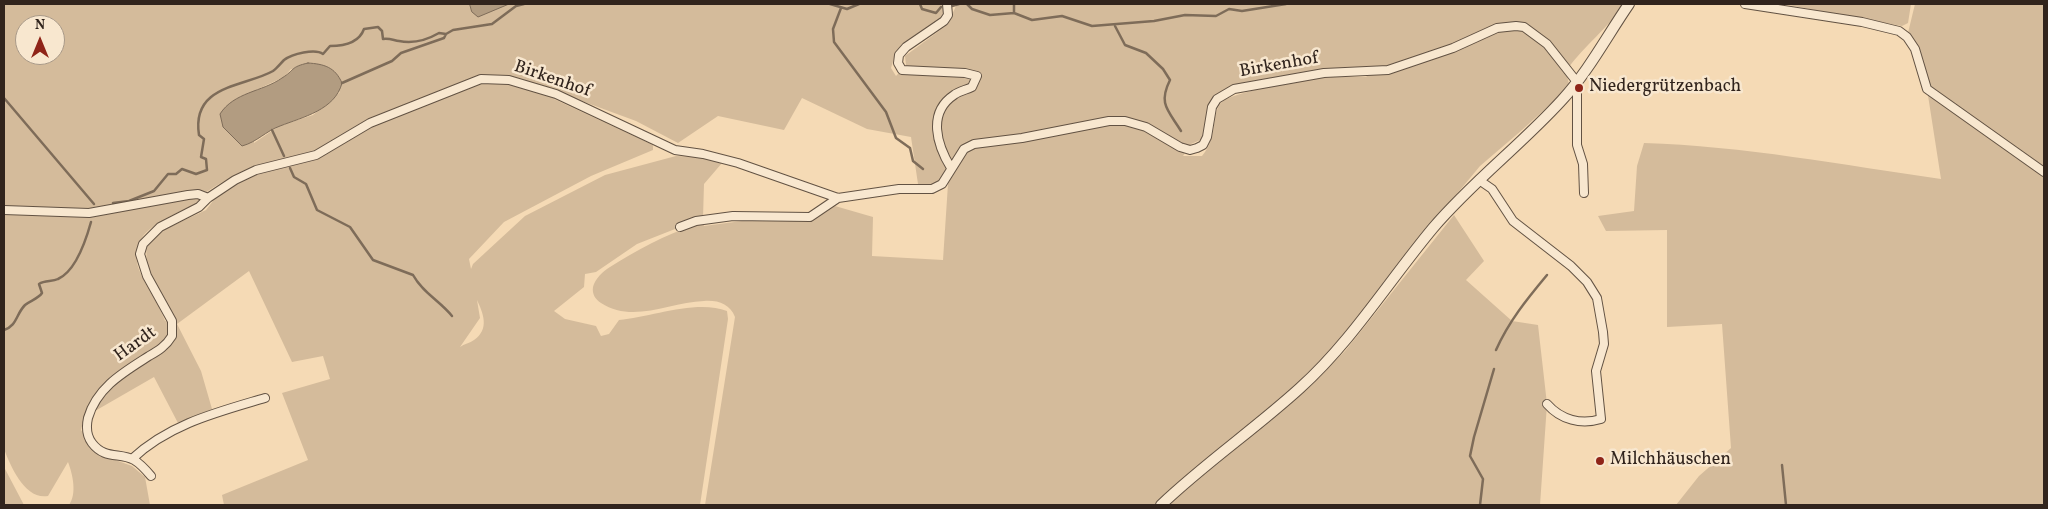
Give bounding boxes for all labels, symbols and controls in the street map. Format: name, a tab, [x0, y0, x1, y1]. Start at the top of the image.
north arrow	[15, 15, 65, 65]
text: N	[35, 16, 45, 35]
street label: Birkenhof	[1238, 48, 1320, 84]
street label: Birkenhof	[511, 57, 593, 103]
place label: Niedergrützenbach	[1589, 77, 1741, 99]
marker: Niedergrützenbach	[1573, 82, 1585, 94]
street label: Hardt	[111, 323, 161, 367]
place label: Milchhäuschen	[1610, 450, 1731, 472]
marker: Milchhäuschen	[1594, 455, 1606, 467]

